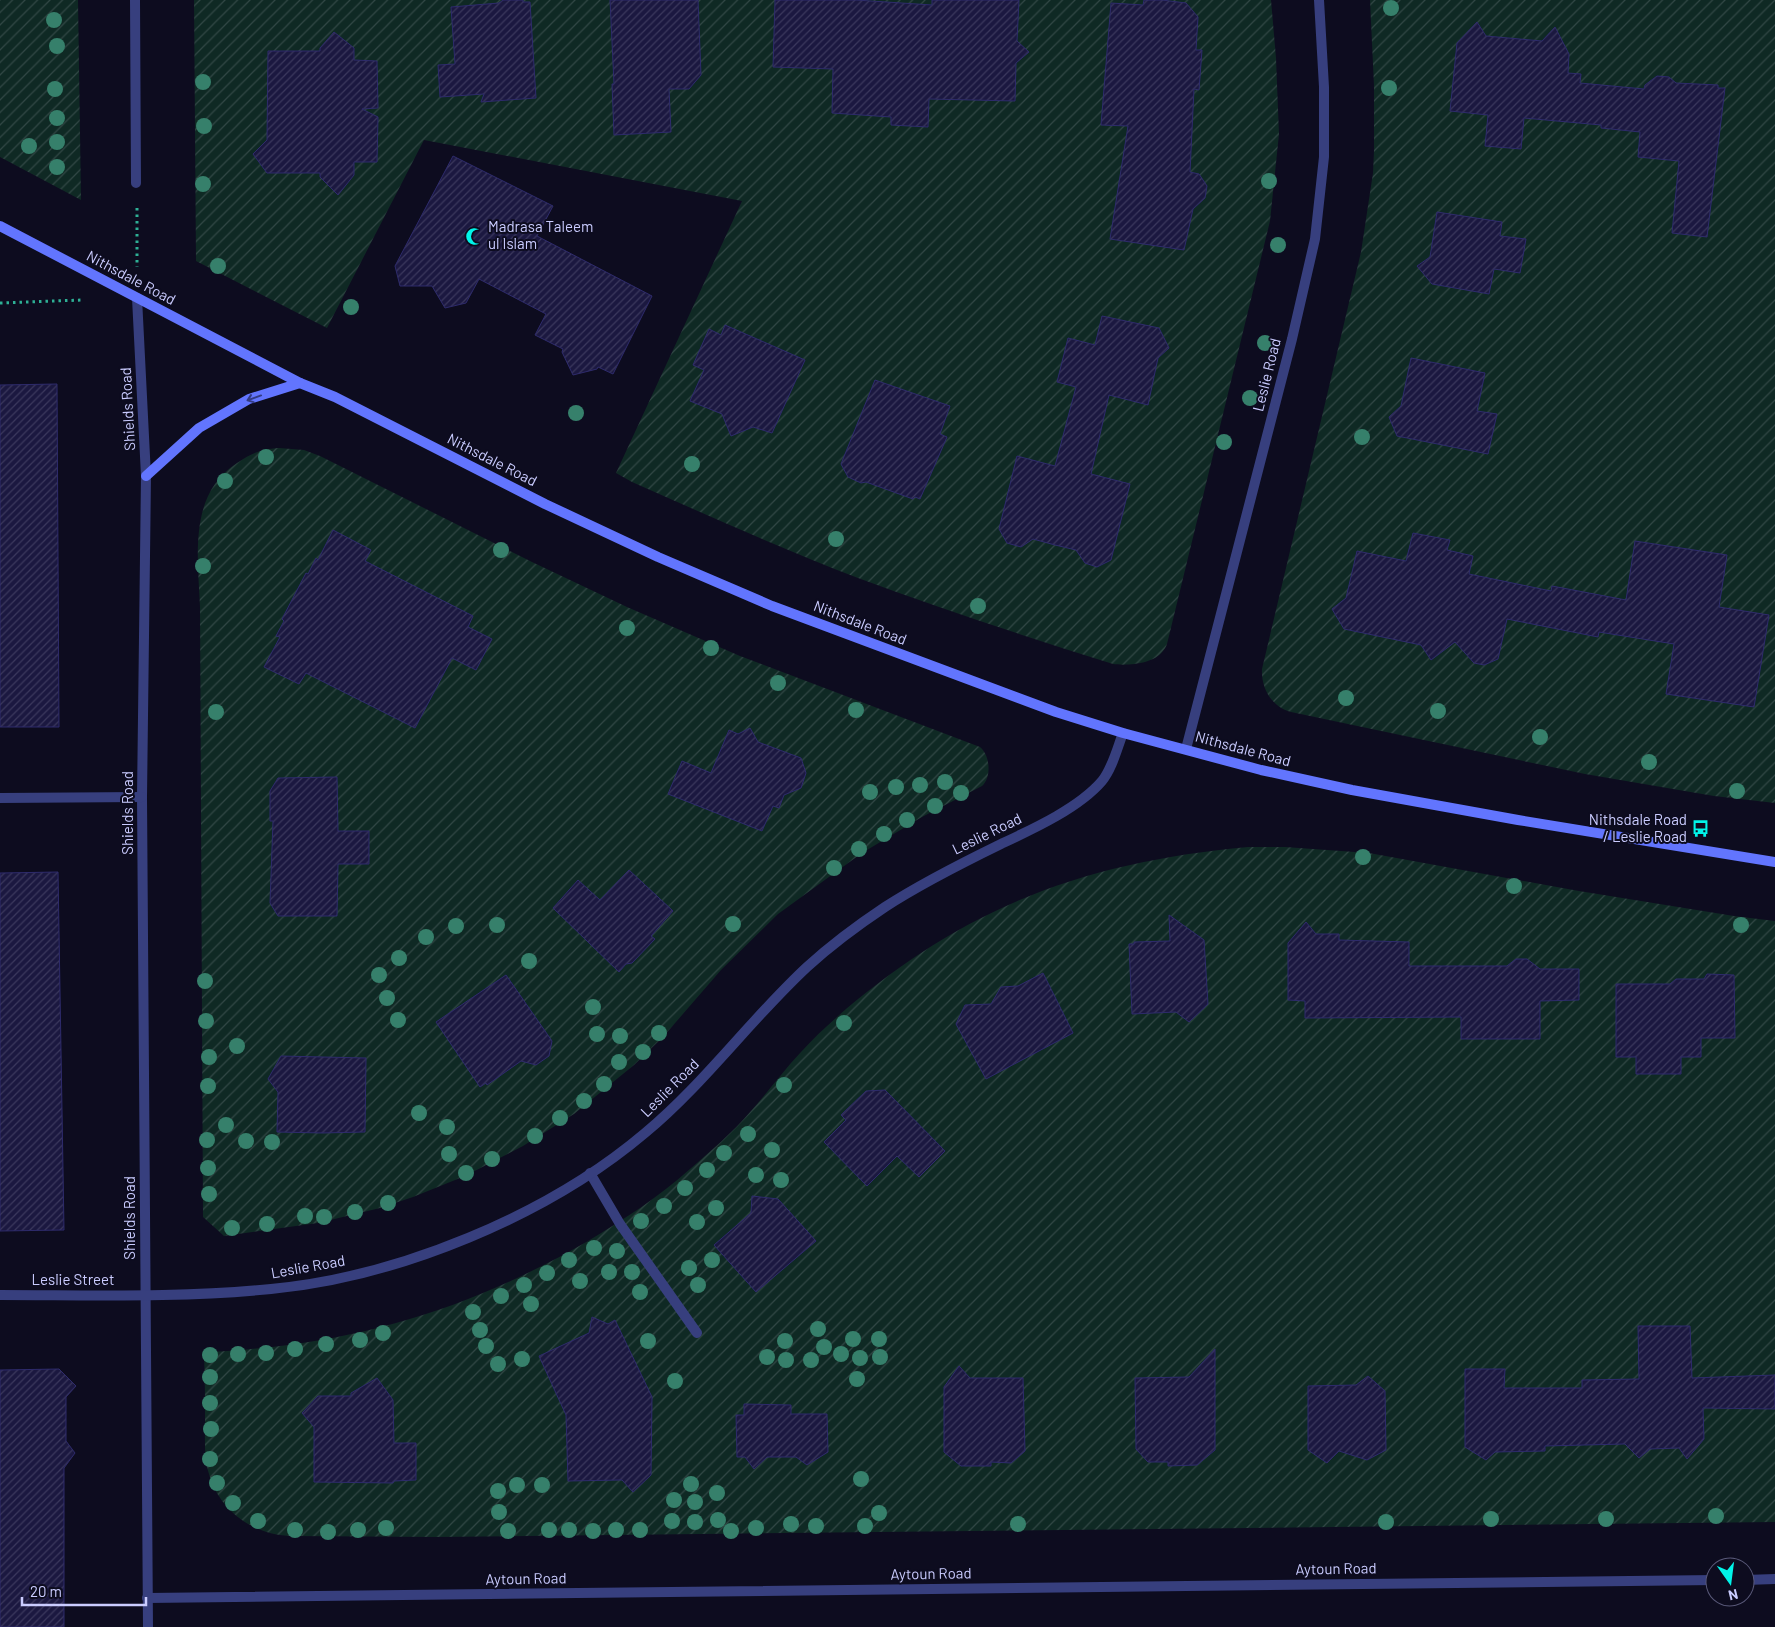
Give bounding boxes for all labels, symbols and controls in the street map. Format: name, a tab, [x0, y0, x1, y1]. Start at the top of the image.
place label: Madrasa Taleem ul Islam	[488, 217, 593, 252]
mosque icon: Madrasa Taleem ul Islam	[464, 226, 484, 246]
street label: Nithsdale Road	[84, 246, 179, 308]
street label: Leslie Road	[1248, 336, 1284, 413]
street label: Shields Road	[116, 367, 138, 451]
one-way arrow	[246, 394, 262, 403]
street label: Nithsdale Road	[445, 429, 540, 489]
street label: Nithsdale Road	[811, 596, 909, 648]
street label: Nithsdale Road	[1194, 727, 1293, 769]
street label: Shields Road	[118, 771, 136, 855]
street label: Leslie Road	[949, 809, 1024, 858]
place label: Nithsdale Road / Leslie Road	[1589, 810, 1687, 845]
bus stop icon: Nithsdale Road / Leslie Road	[1691, 819, 1711, 839]
street label: Leslie Road	[636, 1054, 702, 1120]
street label: Shields Road	[120, 1176, 138, 1260]
street label: Leslie Road	[269, 1251, 346, 1281]
street label: Leslie Street	[32, 1270, 114, 1288]
north arrow	[1705, 1557, 1755, 1607]
street label: Aytoun Road	[1295, 1558, 1377, 1578]
street label: Aytoun Road	[890, 1563, 972, 1583]
street label: Aytoun Road	[485, 1568, 567, 1588]
scale bar	[22, 1574, 146, 1606]
text: 20 m	[30, 1582, 62, 1600]
text: N	[1727, 1586, 1740, 1604]

